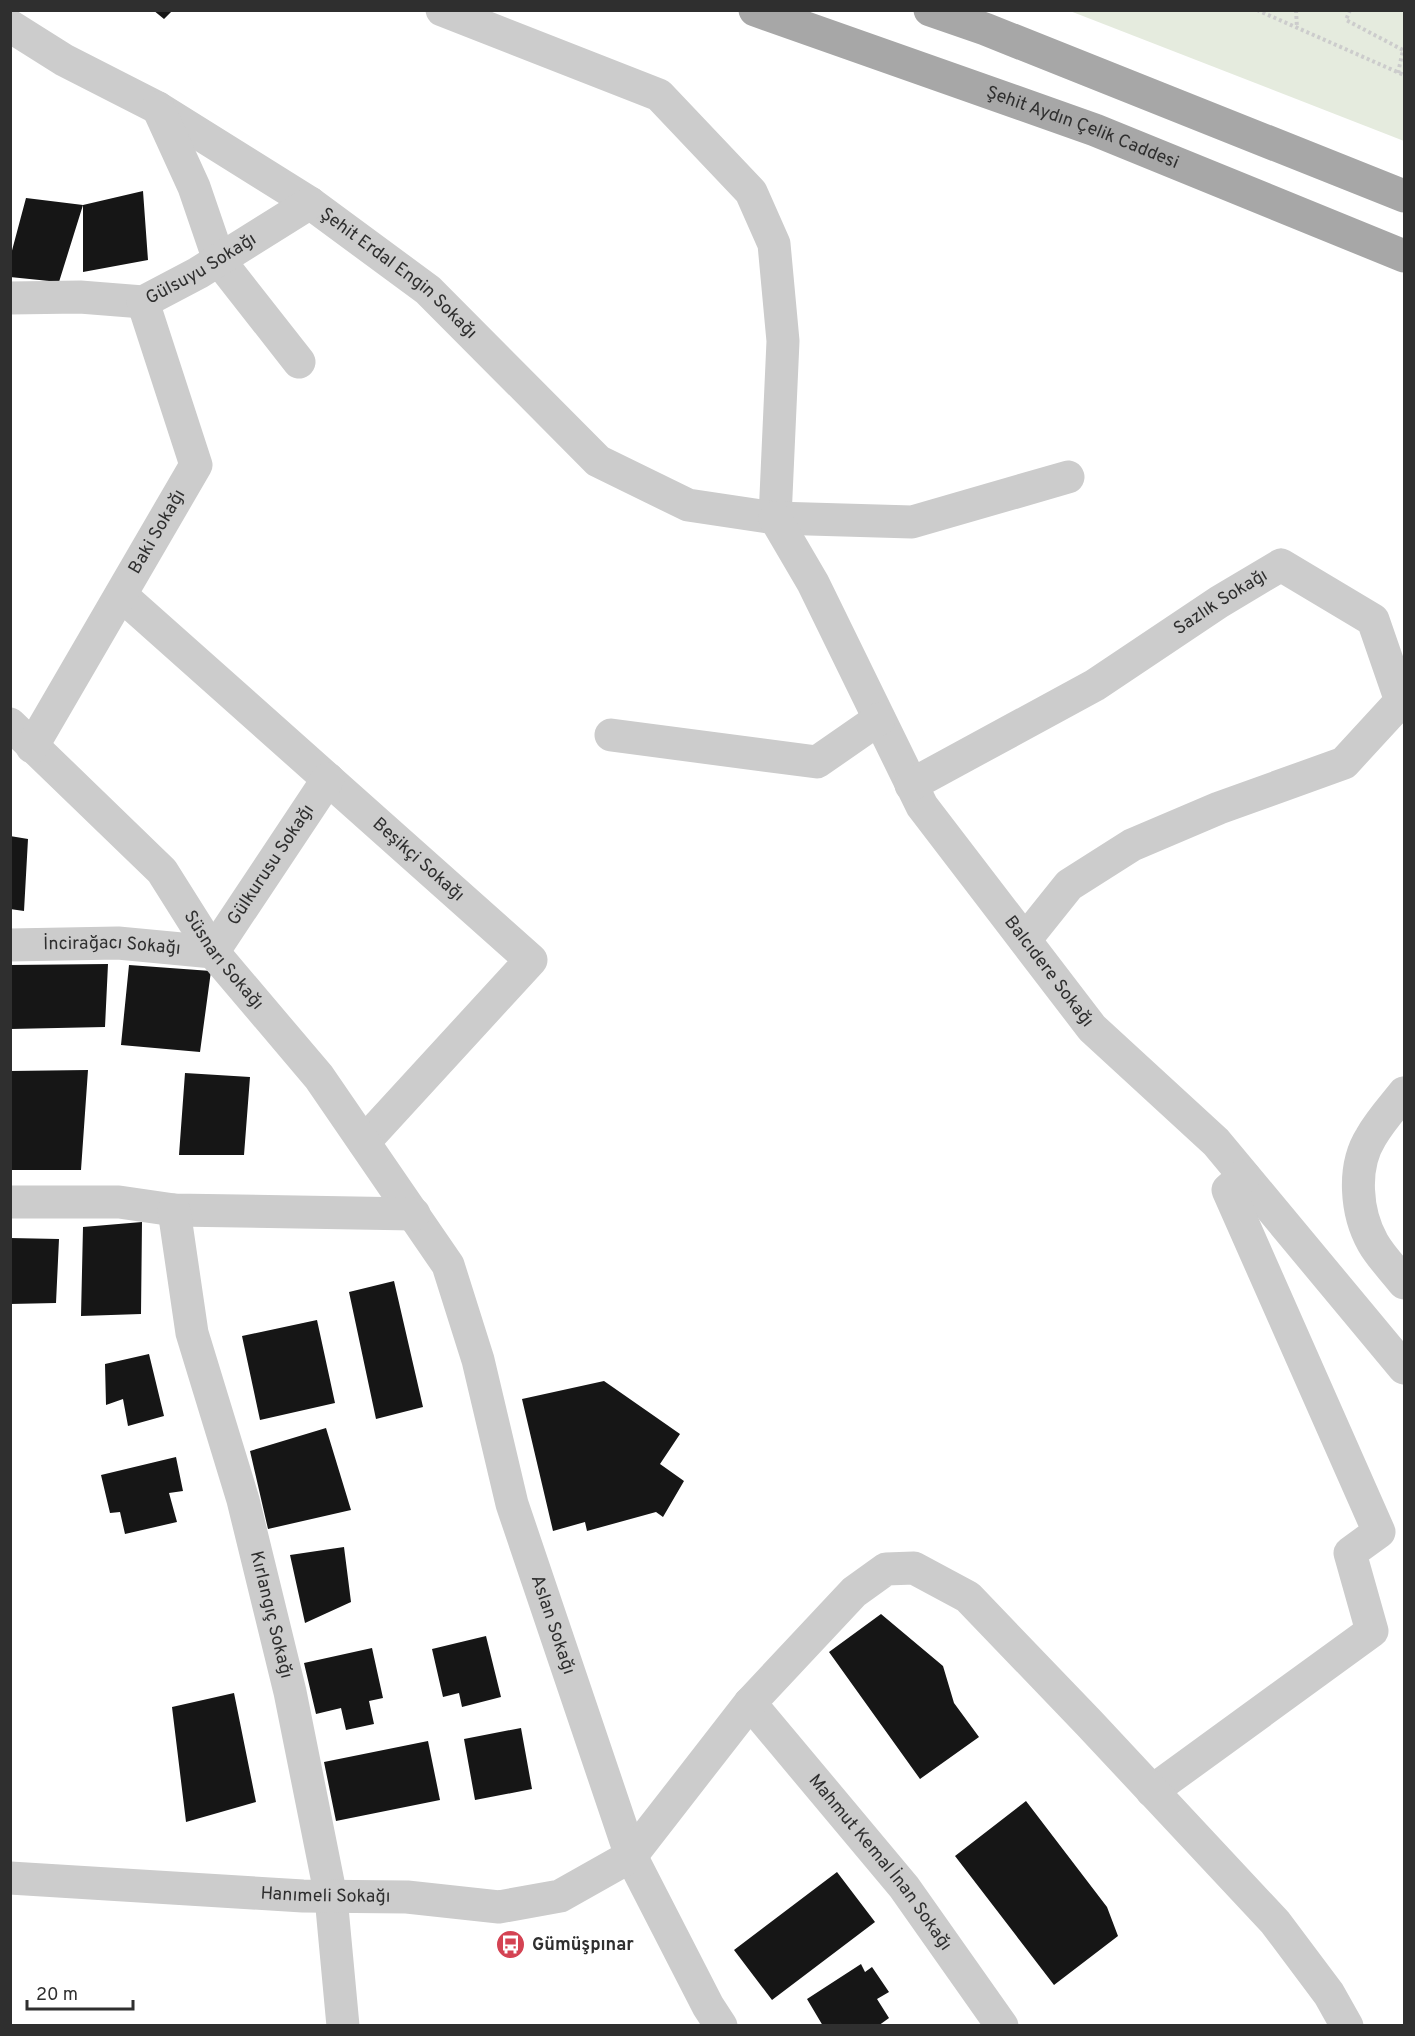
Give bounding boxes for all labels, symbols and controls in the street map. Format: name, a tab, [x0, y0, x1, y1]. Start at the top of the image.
street label: Şehit Aydın Çelik Caddesi	[983, 81, 1182, 174]
street label: Şehit Erdal Engin Sokağı	[316, 203, 482, 344]
street label: Gülsuyu Sokağı	[142, 228, 261, 310]
street label: Baki Sokağı	[124, 485, 191, 578]
street label: Sazlık Sokağı	[1169, 564, 1272, 640]
street label: Gülkurusu Sokağı	[222, 800, 319, 930]
street label: Beşikçi Sokağı	[367, 813, 469, 907]
street label: Süsnarı Sokağı	[178, 906, 269, 1015]
street label: Balcıdere Sokağı	[999, 911, 1099, 1032]
street label: İncirağacı Sokağı	[43, 931, 182, 960]
street label: Kırlangıç Sokağı	[244, 1549, 298, 1681]
street label: Aslan Sokağı	[525, 1572, 580, 1677]
street label: Mahmut Kemal İnan Sokağı	[803, 1770, 957, 1955]
street label: Hanımeli Sokağı	[260, 1882, 390, 1908]
bus stop icon: Gümüşpınar	[495, 1929, 527, 1961]
place label: Gümüşpınar	[532, 1934, 634, 1957]
scale bar	[27, 1973, 134, 2011]
text: 20 m	[36, 1984, 78, 2007]

